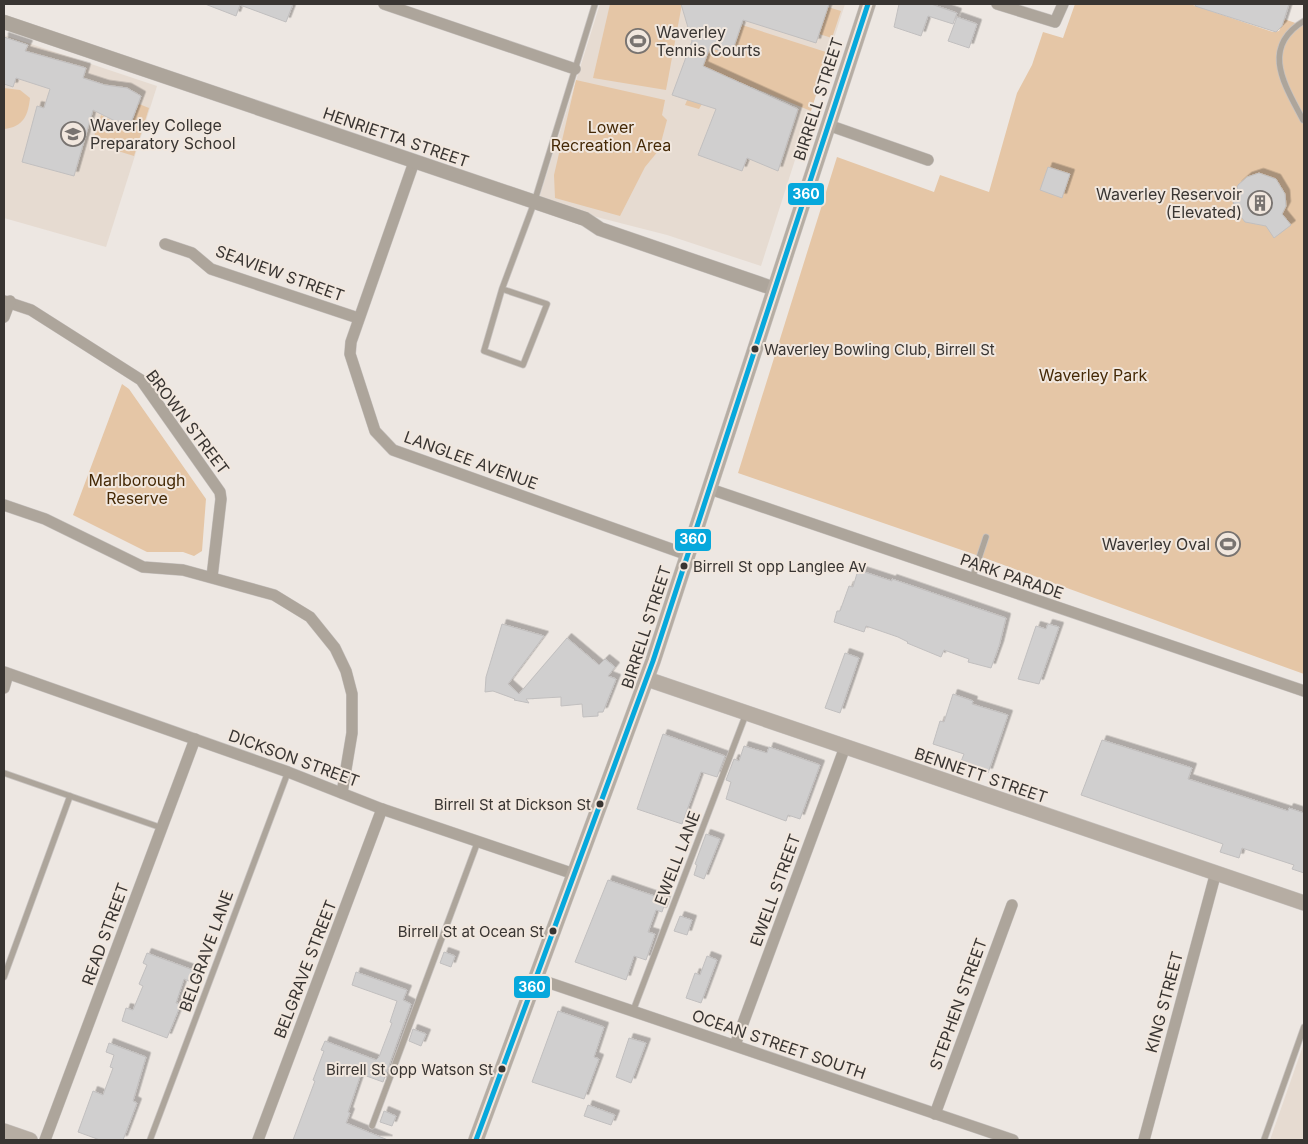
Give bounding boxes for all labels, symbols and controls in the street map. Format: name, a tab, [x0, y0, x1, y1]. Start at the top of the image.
place label: Waverley Tennis Courts	[656, 22, 761, 60]
sports icon: Waverley Tennis Courts	[625, 28, 651, 54]
street label: BIRRELL STREET	[789, 35, 847, 163]
street label: HENRIETTA STREET	[320, 103, 472, 171]
place label: Waverley College Preparatory School	[90, 115, 236, 153]
park label: Lower Recreation Area	[551, 117, 671, 155]
school or university icon: Waverley College Preparatory School	[60, 121, 86, 147]
line badge: 360	[787, 182, 825, 206]
place label: Waverley Reservoir (Elevated)	[1096, 184, 1242, 222]
text: 360	[792, 185, 820, 202]
building icon: Waverley Reservoir (Elevated)	[1247, 190, 1273, 216]
street label: SEAVIEW STREET	[213, 240, 347, 306]
place label: Waverley Bowling Club, Birrell St	[764, 340, 995, 359]
marker: Waverley Bowling Club, Birrell St	[750, 344, 760, 354]
park label: Waverley Park	[1039, 365, 1148, 385]
street label: BROWN STREET	[142, 366, 234, 478]
street label: LANGLEE AVENUE	[401, 426, 541, 494]
park label: Marlborough Reserve	[88, 470, 186, 508]
line badge: 360	[674, 528, 712, 552]
text: 360	[679, 530, 707, 547]
sports icon: Waverley Oval	[1215, 531, 1241, 557]
place label: Waverley Oval	[1102, 534, 1210, 554]
street label: PARK PARADE	[958, 549, 1066, 603]
place label: Birrell St opp Langlee Av	[693, 557, 867, 576]
marker: Birrell St opp Langlee Av	[679, 561, 689, 571]
street label: BIRRELL STREET	[617, 563, 675, 691]
street label: DICKSON STREET	[226, 725, 362, 791]
street label: BENNETT STREET	[912, 743, 1050, 807]
place label: Birrell St at Dickson St	[434, 795, 591, 814]
marker: Birrell St at Dickson St	[595, 799, 605, 809]
street label: EWELL LANE	[650, 808, 704, 908]
street label: EWELL STREET	[745, 831, 805, 949]
street label: READ STREET	[77, 880, 133, 988]
street label: BELGRAVE LANE	[175, 888, 237, 1014]
street label: BELGRAVE STREET	[269, 897, 341, 1041]
place label: Birrell St at Ocean St	[398, 922, 544, 941]
marker: Birrell St at Ocean St	[548, 926, 558, 936]
street label: STEPHEN STREET	[925, 935, 991, 1073]
street label: KING STREET	[1141, 949, 1187, 1055]
line badge: 360	[513, 975, 551, 999]
text: 360	[518, 978, 546, 995]
street label: OCEAN STREET SOUTH	[689, 1005, 869, 1083]
place label: Birrell St opp Watson St	[326, 1060, 493, 1079]
marker: Birrell St opp Watson St	[497, 1064, 507, 1074]

